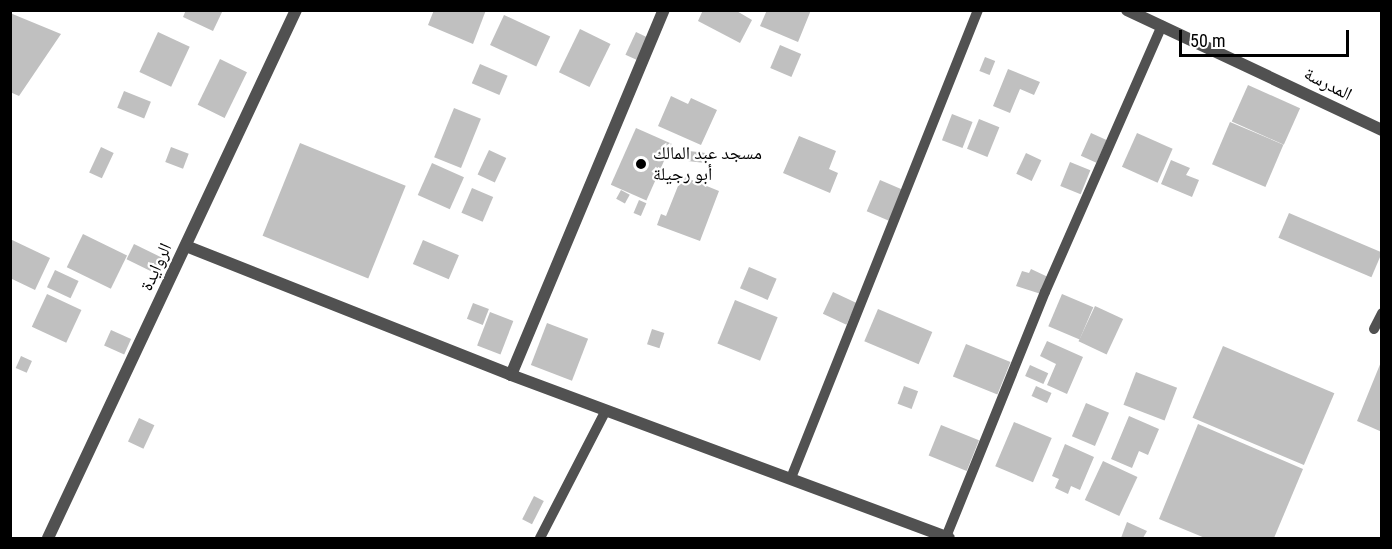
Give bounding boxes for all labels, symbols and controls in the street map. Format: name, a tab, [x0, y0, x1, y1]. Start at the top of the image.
scale bar	[1182, 18, 1352, 56]
text: 50 m	[1190, 30, 1225, 51]
street label: المدرسة	[1300, 63, 1356, 105]
place label: مسجد عبد المالك أبو رجيلة	[653, 143, 762, 186]
marker: مسجد عبد المالك أبو رجيلة	[634, 157, 648, 171]
street label: الروايدة	[136, 240, 176, 294]

